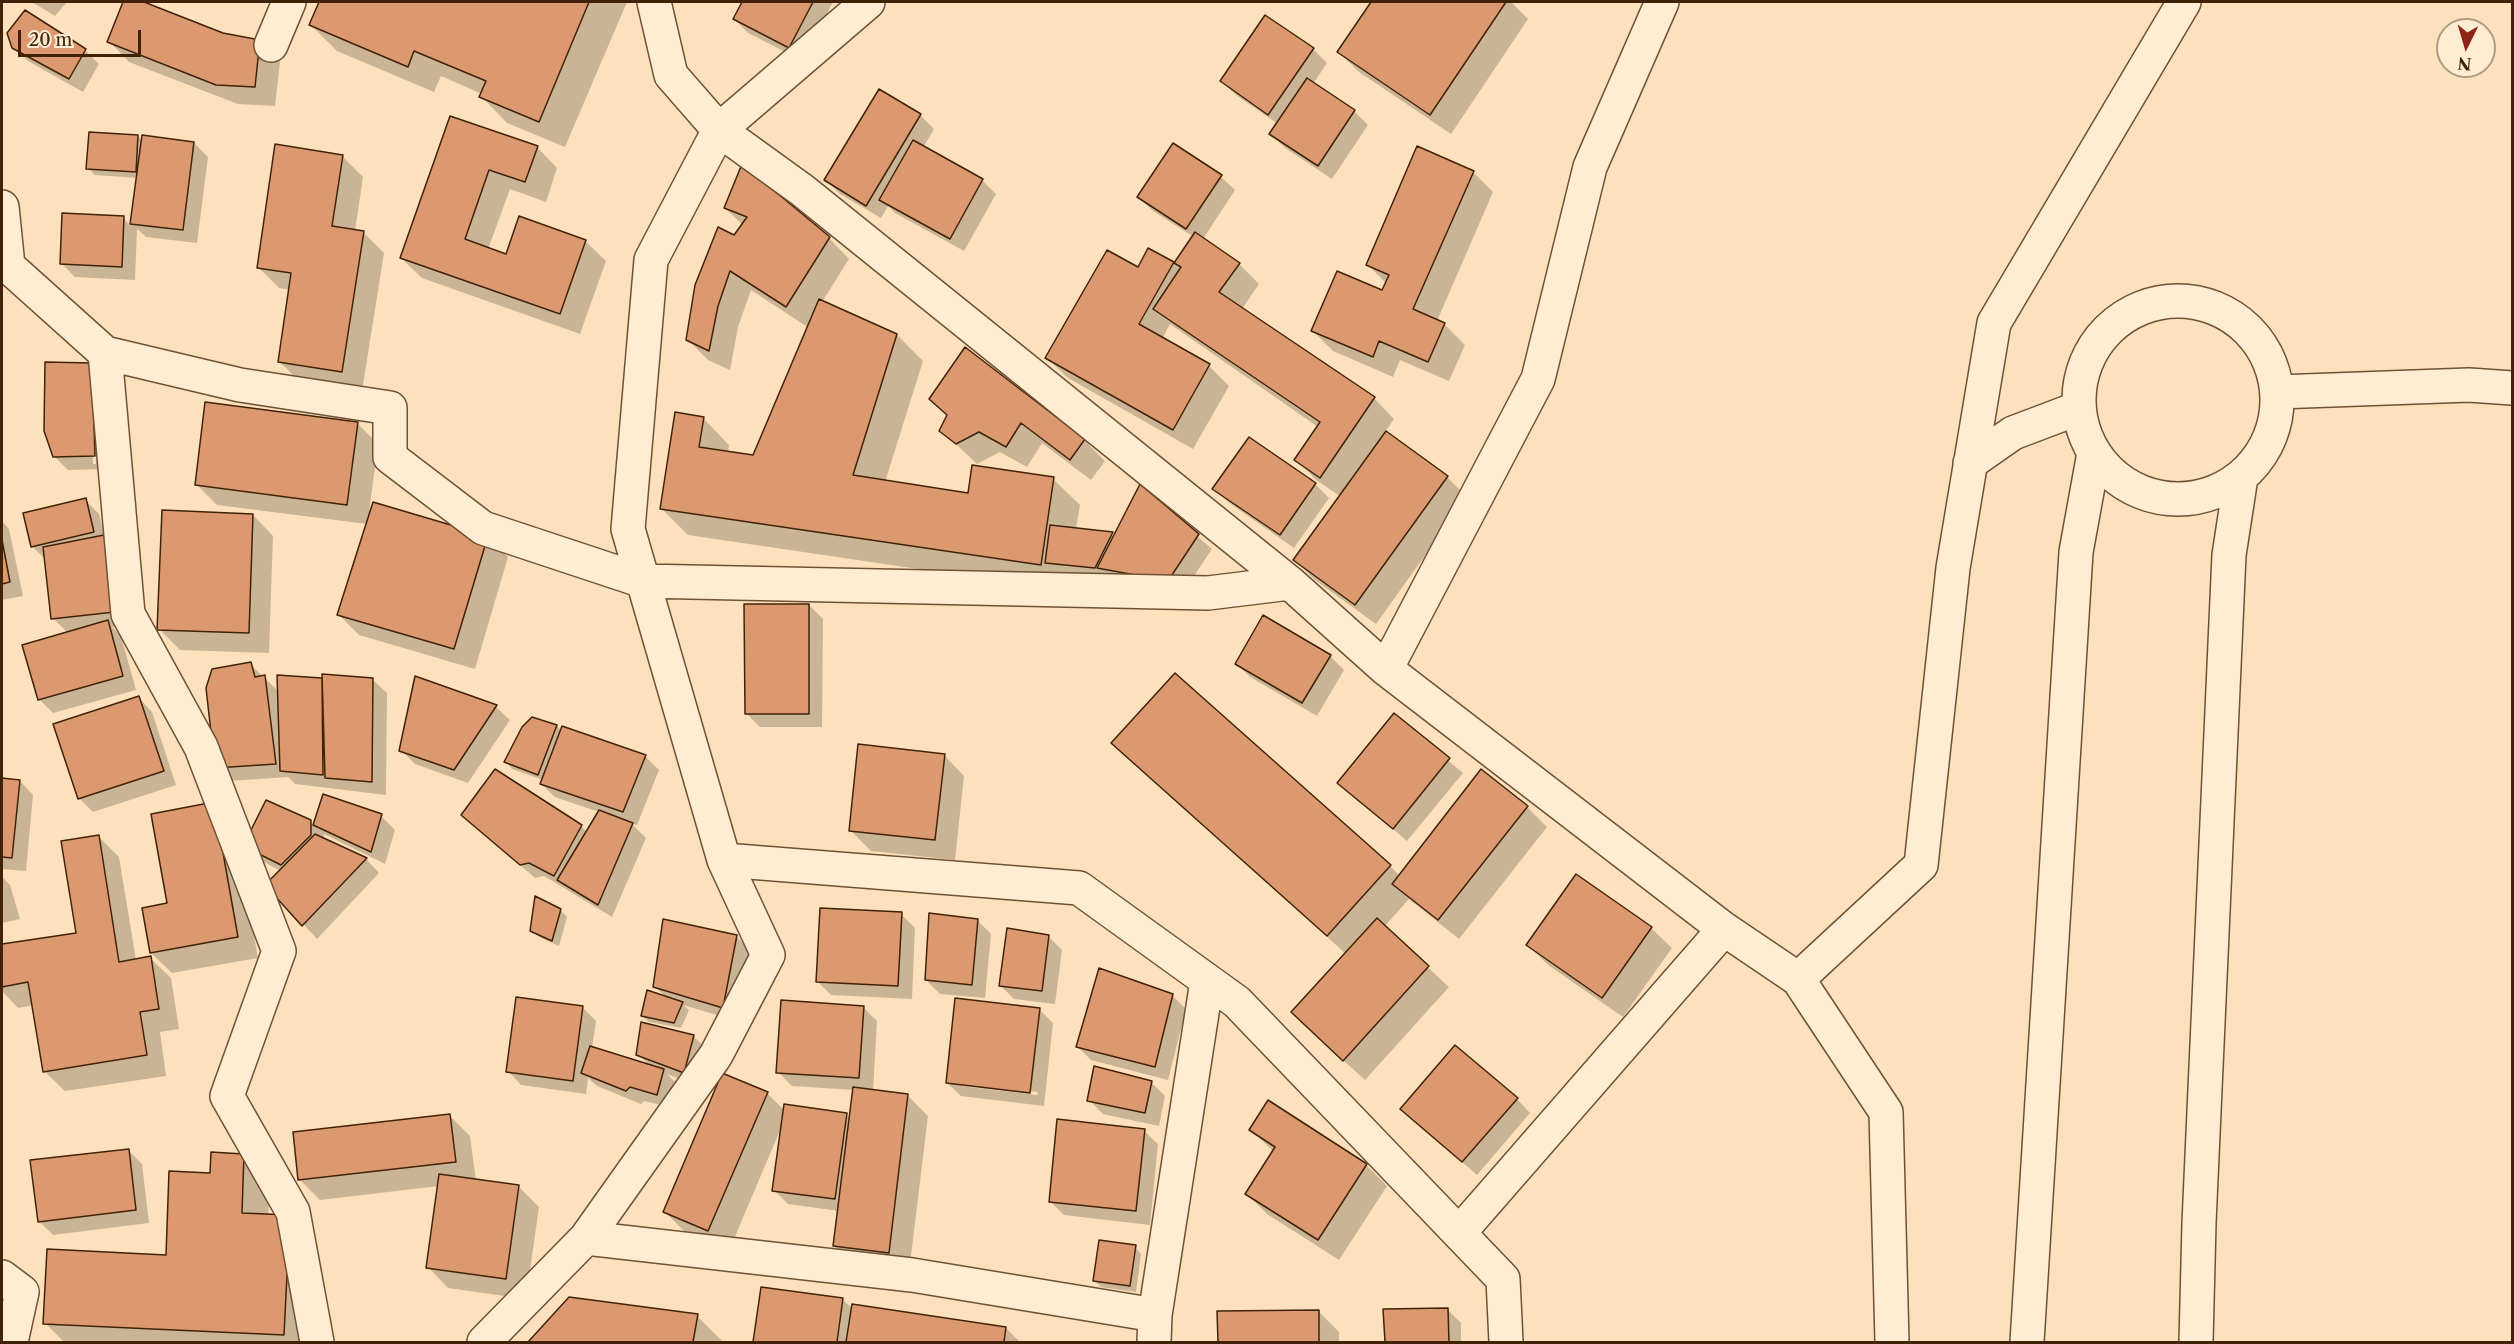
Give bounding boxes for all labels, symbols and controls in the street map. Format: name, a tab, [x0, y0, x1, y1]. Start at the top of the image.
scale bar	[21, 18, 144, 56]
north arrow	[2436, 18, 2496, 78]
text: 20 m	[29, 29, 72, 51]
text: N	[2457, 53, 2472, 75]

